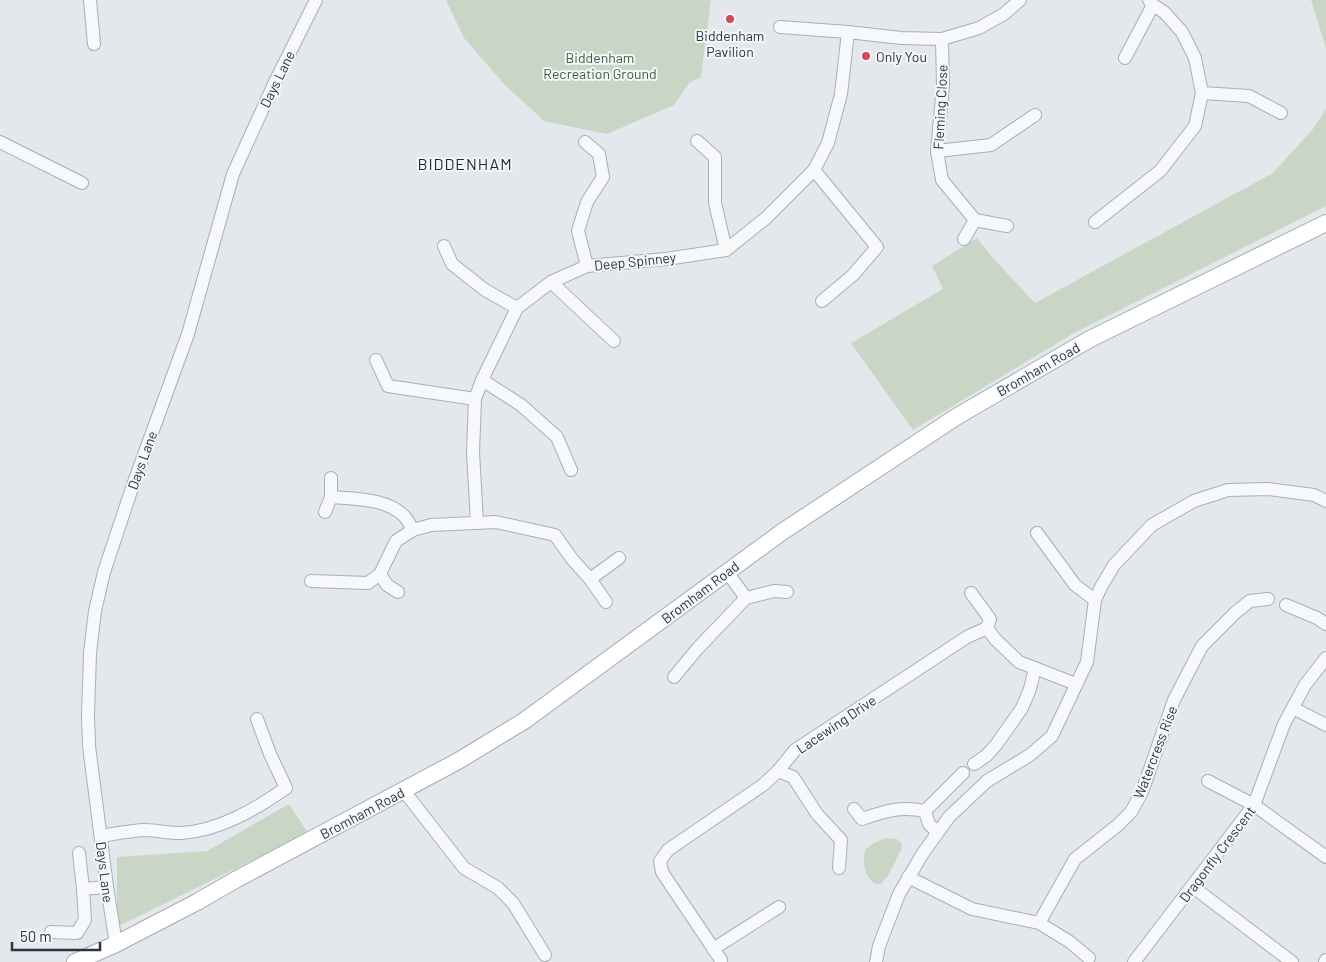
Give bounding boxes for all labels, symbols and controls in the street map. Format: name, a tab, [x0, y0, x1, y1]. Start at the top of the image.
marker: Biddenham Pavilion	[724, 13, 736, 25]
place label: Biddenham Pavilion	[696, 27, 764, 60]
street label: Days Lane	[256, 48, 298, 110]
place label: Only You	[876, 48, 927, 65]
park label: Biddenham Recreation Ground	[543, 49, 657, 82]
marker: Only You	[860, 50, 872, 62]
street label: Fleming Close	[929, 64, 951, 150]
district label: BIDDENHAM	[417, 154, 513, 173]
street label: Deep Spinney	[593, 248, 677, 274]
street label: Bromham Road	[993, 338, 1083, 400]
street label: Days Lane	[124, 428, 160, 492]
street label: Bromham Road	[658, 557, 742, 627]
street label: Lacewing Drive	[793, 691, 879, 757]
street label: Watercress Rise	[1129, 703, 1181, 801]
street label: Bromham Road	[317, 784, 407, 842]
street label: Dragonfly Crescent	[1175, 803, 1259, 905]
street label: Days Lane	[93, 841, 117, 903]
scale bar	[12, 920, 100, 952]
text: 50 m	[20, 927, 52, 945]

